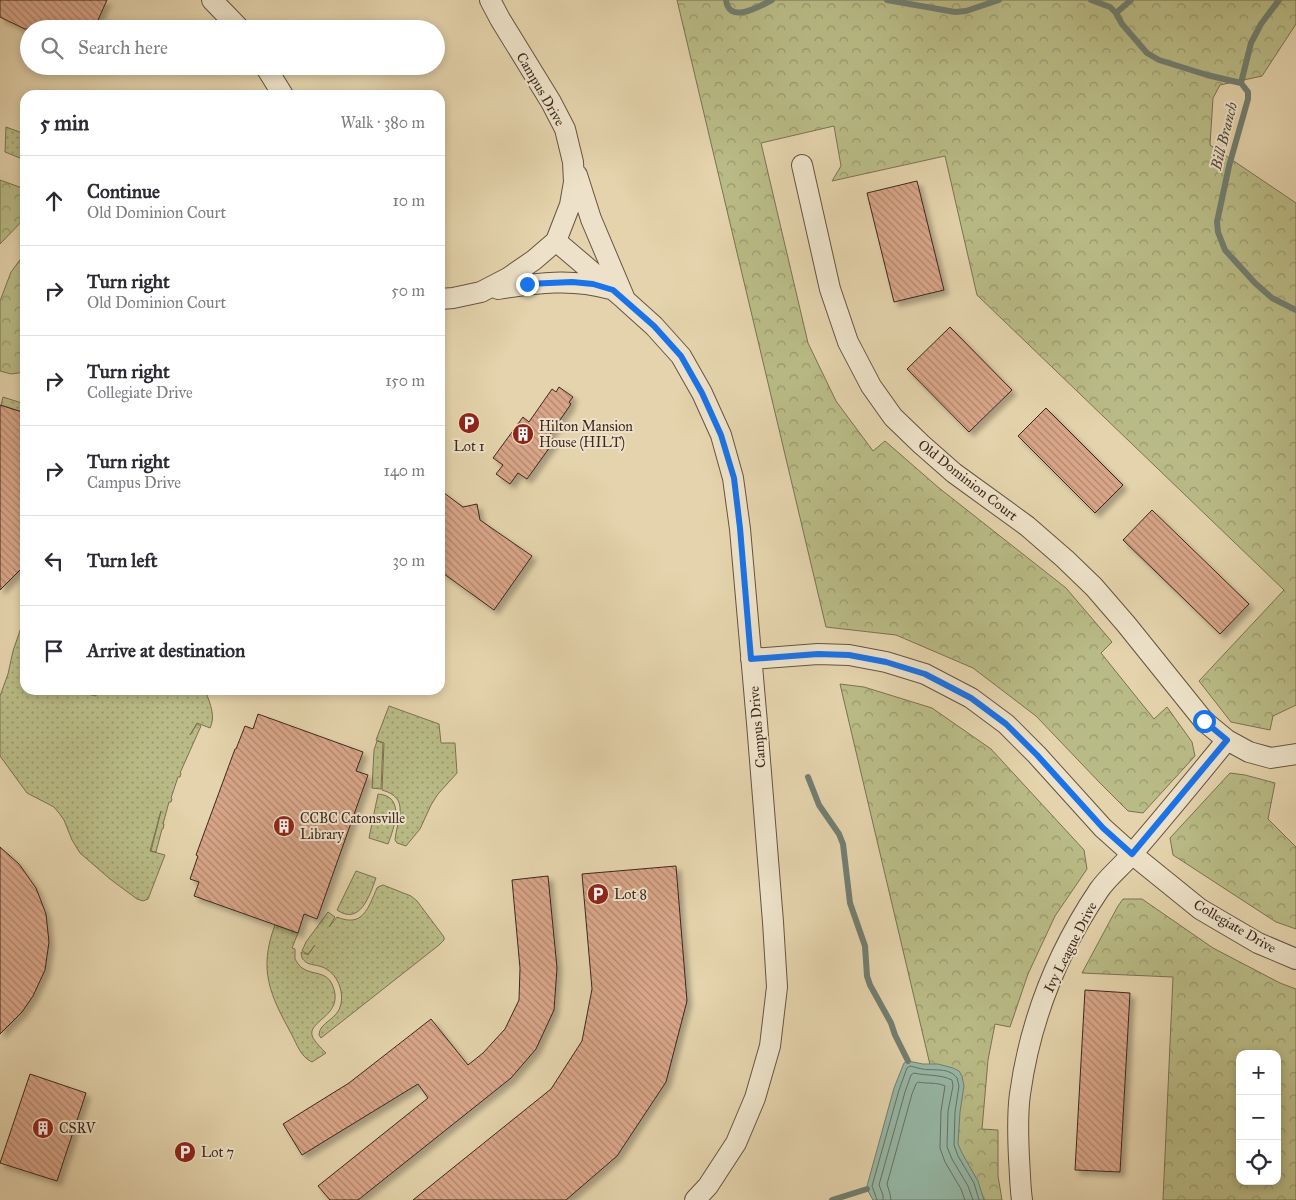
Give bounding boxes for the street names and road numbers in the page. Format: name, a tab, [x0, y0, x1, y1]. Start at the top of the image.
street label: Campus Drive	[513, 49, 569, 129]
street label: Old Dominion Court	[915, 436, 1021, 525]
street label: Campus Drive	[745, 685, 770, 769]
street label: Collegiate Drive	[1190, 896, 1279, 957]
street label: Ivy League Drive	[1040, 899, 1101, 995]

